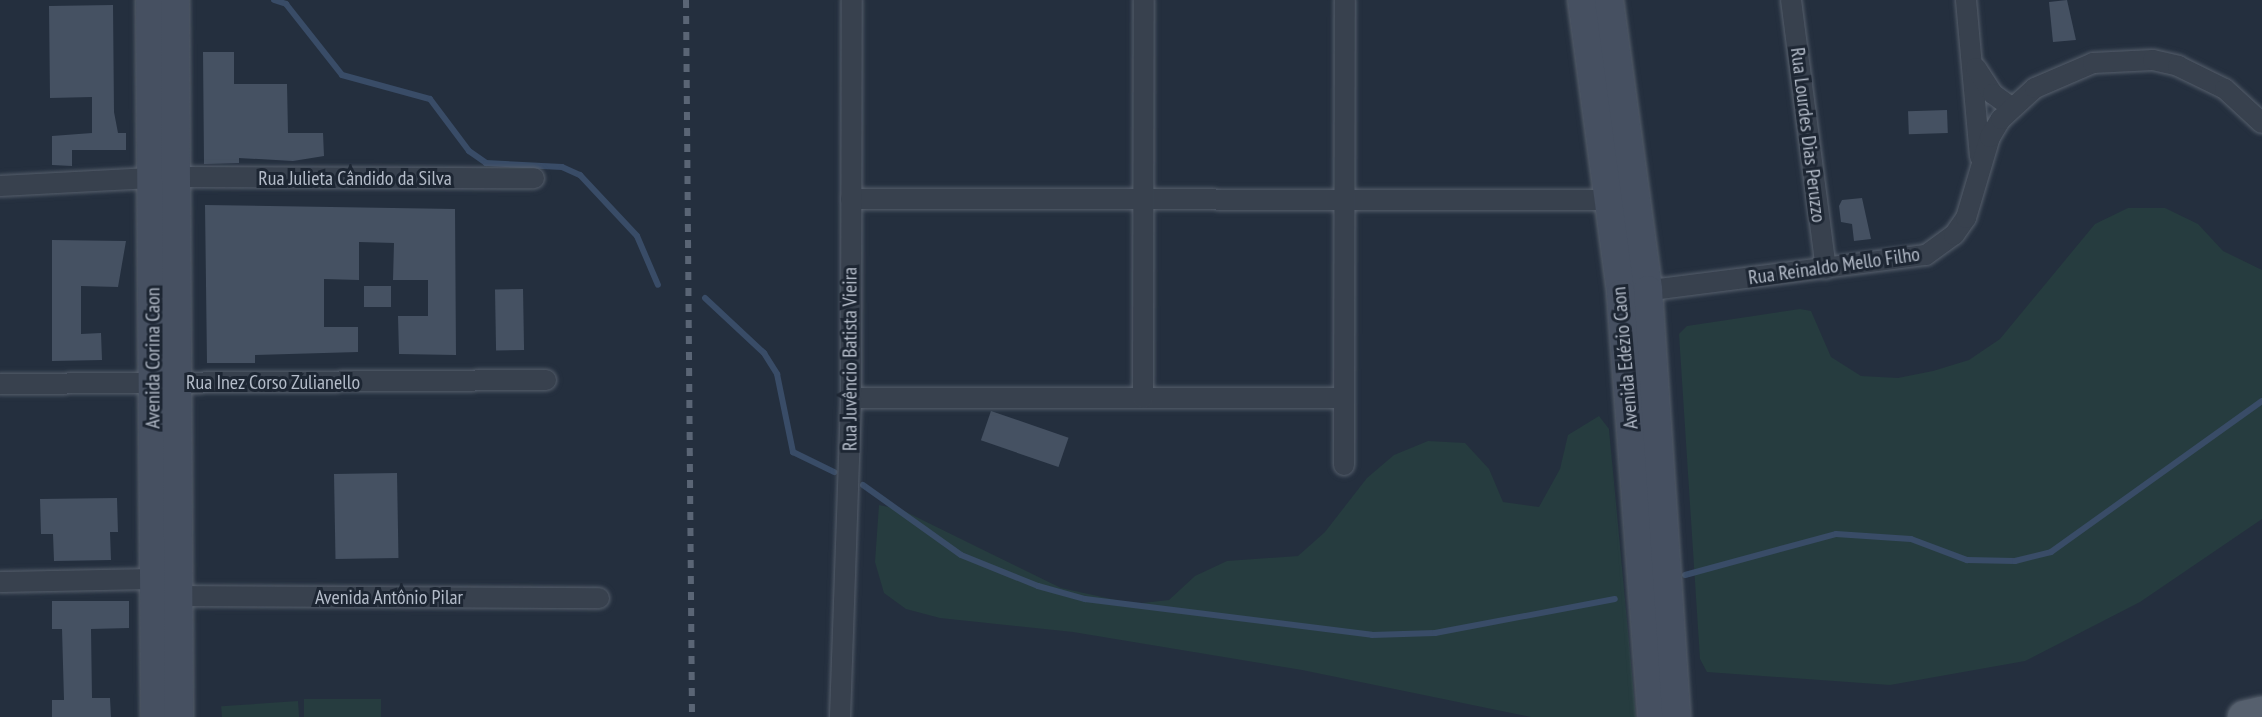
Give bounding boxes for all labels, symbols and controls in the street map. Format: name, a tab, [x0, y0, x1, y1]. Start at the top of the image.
street label: Rua Lourdes Dias Peruzzo	[1785, 46, 1831, 224]
street label: Rua Julieta Cândido da Silva	[258, 166, 452, 190]
street label: Rua Reinaldo Mello Filho	[1747, 242, 1921, 290]
street label: Rua Juvêncio Batista Vieira	[838, 267, 862, 451]
street label: Avenida Edézio Caon	[1607, 286, 1643, 430]
street label: Avenida Corina Caon	[141, 287, 165, 429]
street label: Rua Inez Corso Zulianello	[186, 370, 360, 394]
street label: Avenida Antônio Pilar	[315, 585, 463, 609]

